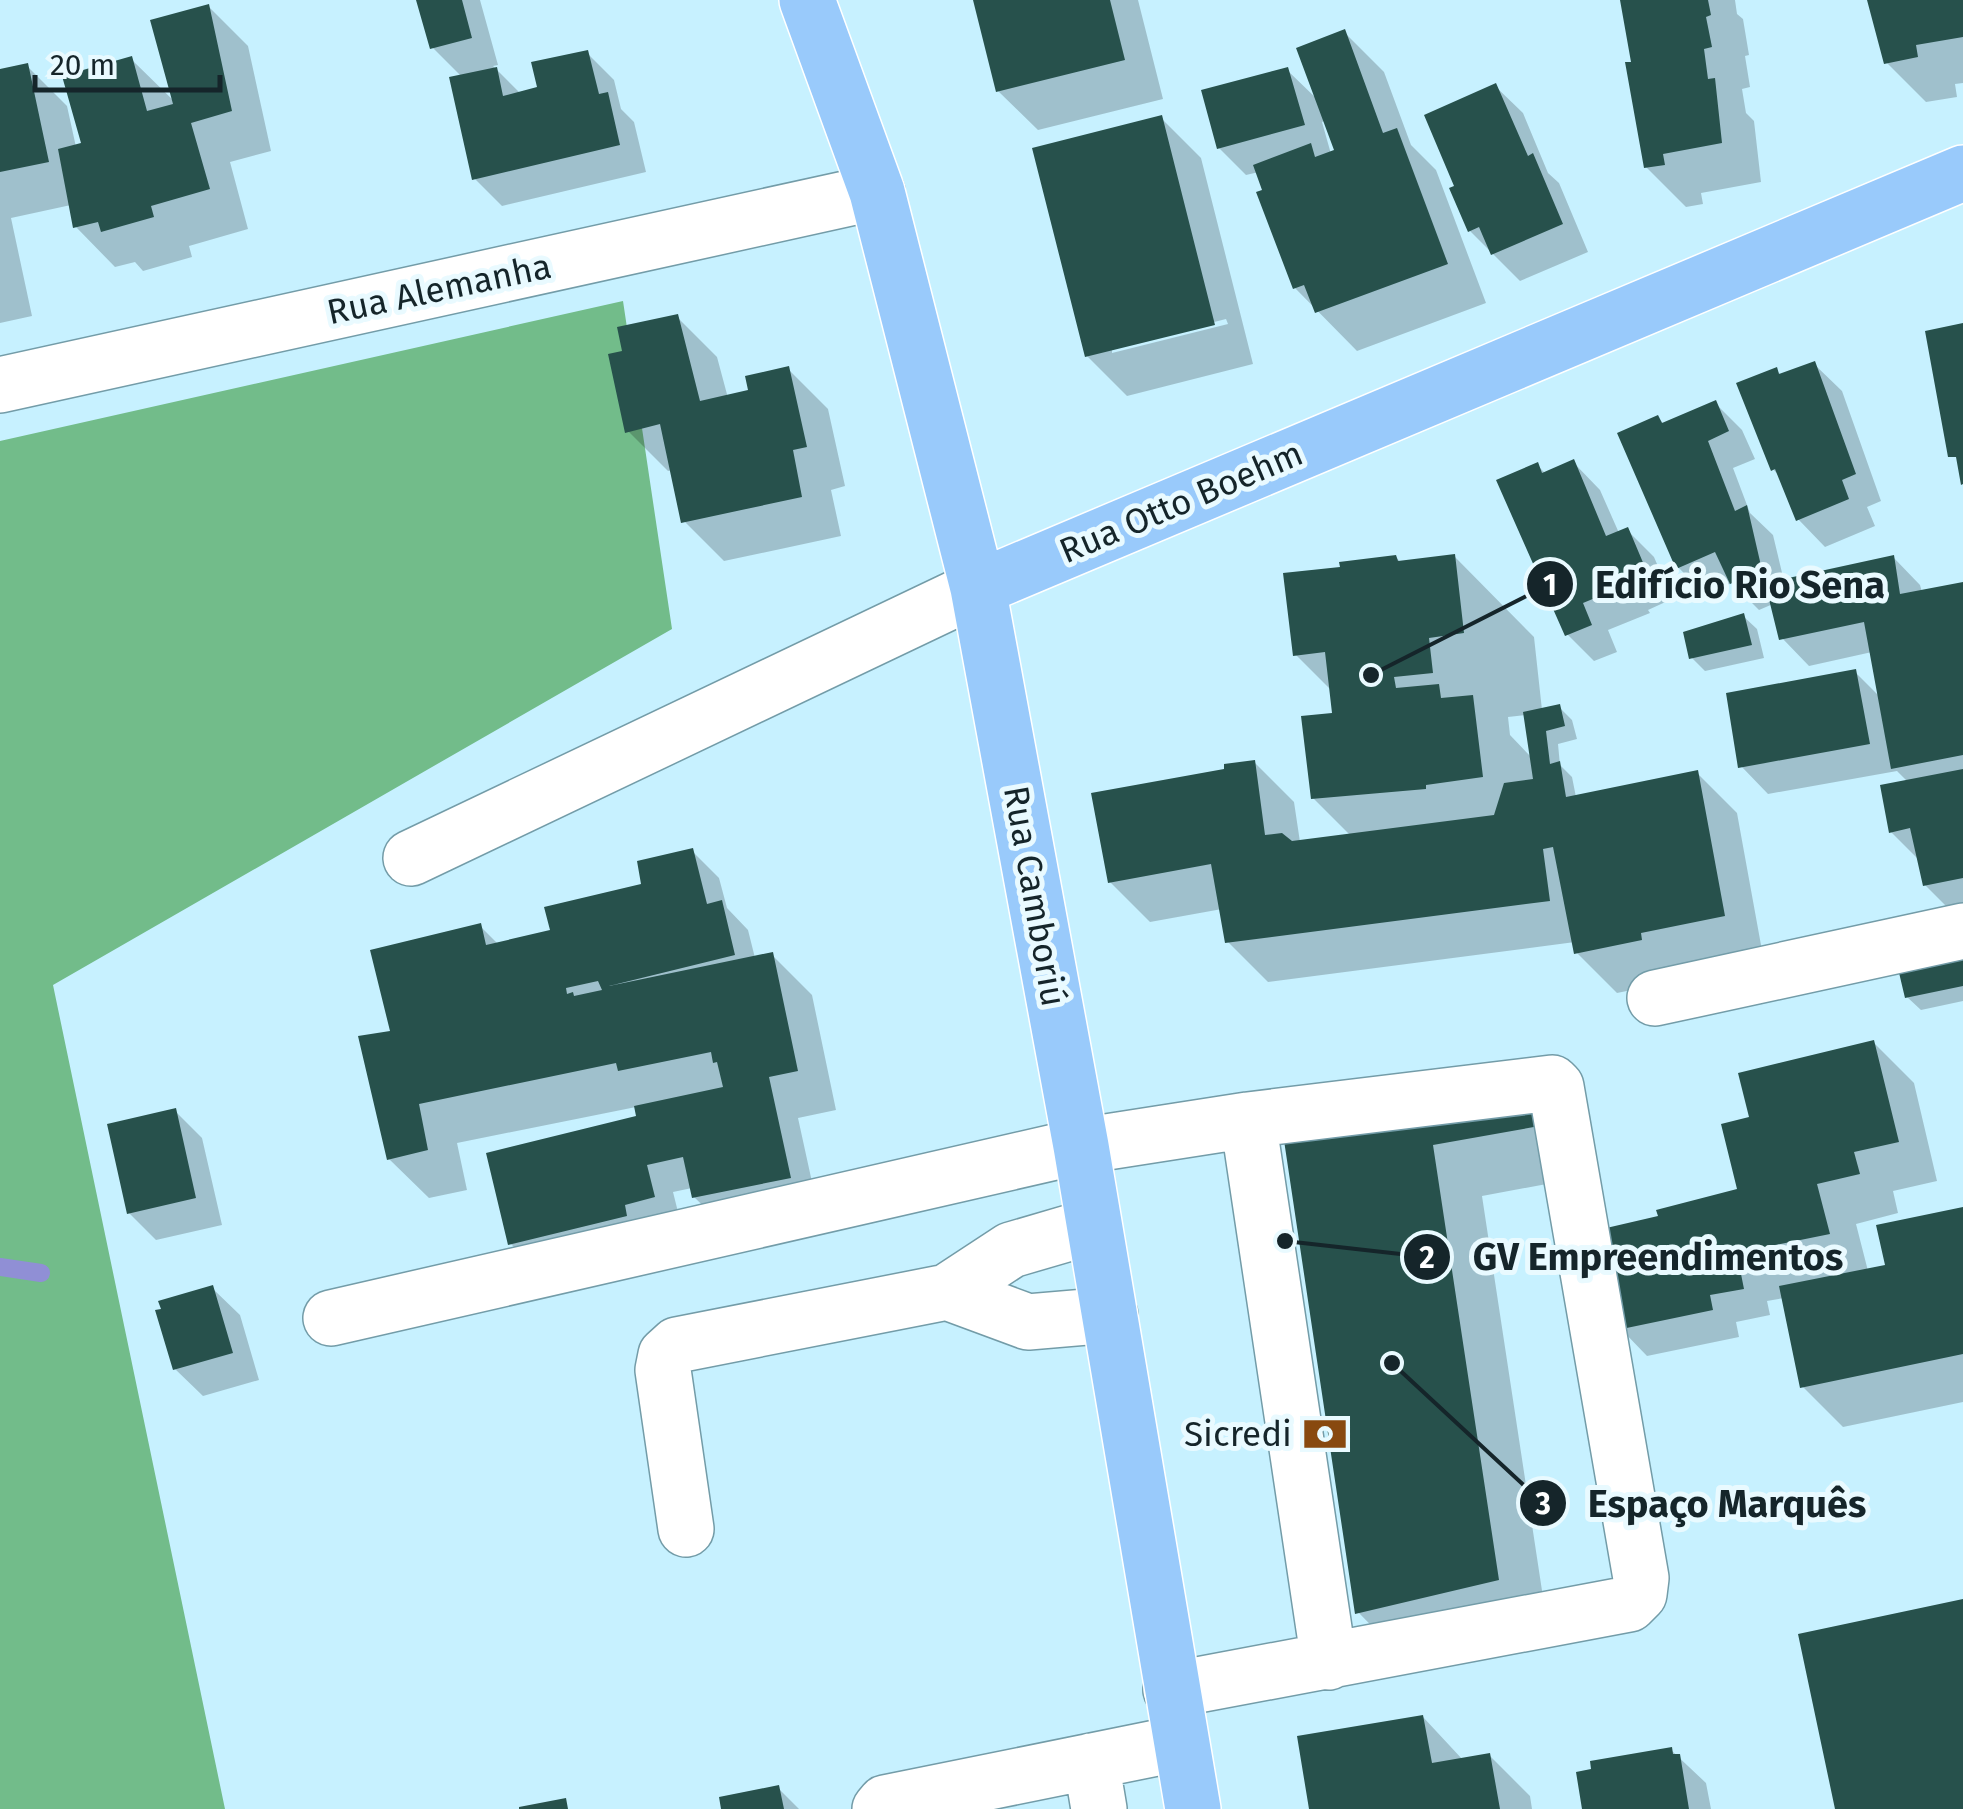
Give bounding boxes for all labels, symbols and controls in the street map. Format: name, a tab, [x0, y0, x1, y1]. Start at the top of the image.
scale bar	[35, 30, 220, 92]
text: 20 m	[50, 47, 115, 83]
street label: Rua Alemanha	[323, 245, 555, 333]
street label: Rua Otto Boehm	[1053, 432, 1309, 572]
callout: Edifício Rio Sena	[1525, 550, 1905, 618]
text: Edifício Rio Sena	[1595, 562, 1885, 608]
text: 1	[1543, 567, 1557, 603]
street label: Rua Camboriú	[995, 782, 1075, 1010]
callout: GV Empreendimentos	[1402, 1223, 1863, 1291]
text: GV Empreendimentos	[1473, 1234, 1843, 1280]
text: 2	[1419, 1240, 1435, 1276]
bank icon: Sicredi	[1301, 1410, 1349, 1458]
place label: Sicredi	[1184, 1413, 1292, 1455]
callout: Espaço Marquês	[1518, 1469, 1886, 1537]
text: Espaço Marquês	[1588, 1481, 1866, 1528]
text: 3	[1534, 1486, 1551, 1522]

